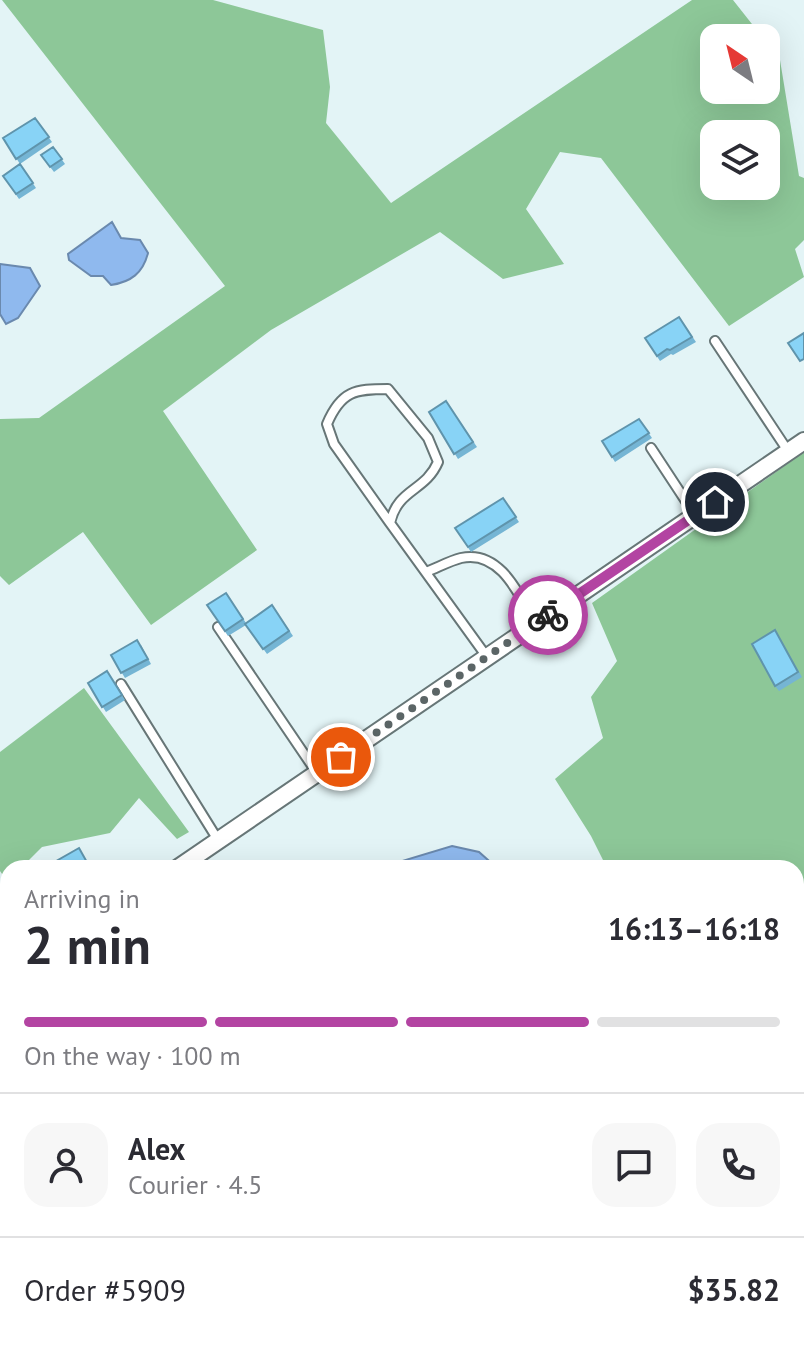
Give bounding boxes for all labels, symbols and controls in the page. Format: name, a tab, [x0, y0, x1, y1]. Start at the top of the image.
north arrow	[700, 24, 780, 104]
map controls	[700, 24, 780, 200]
button: layers	[700, 120, 780, 200]
pin	[681, 468, 749, 536]
icon: home	[693, 480, 737, 524]
courier	[508, 575, 588, 655]
icon: bike	[526, 593, 570, 637]
pin	[307, 723, 375, 791]
icon: bag	[319, 735, 363, 779]
text: Arriving in	[24, 882, 140, 915]
text: 16:13–16:18	[608, 909, 780, 948]
text: 2 min	[24, 911, 151, 978]
text: On the way · 100 m	[24, 1039, 241, 1072]
button: person	[24, 1123, 108, 1207]
button: chat	[592, 1123, 676, 1207]
button: phone	[696, 1123, 780, 1207]
text: Alex	[128, 1129, 185, 1168]
text: Courier · 4.5	[128, 1168, 262, 1201]
text: Order #5909	[24, 1270, 186, 1309]
text: $35.82	[688, 1270, 780, 1309]

